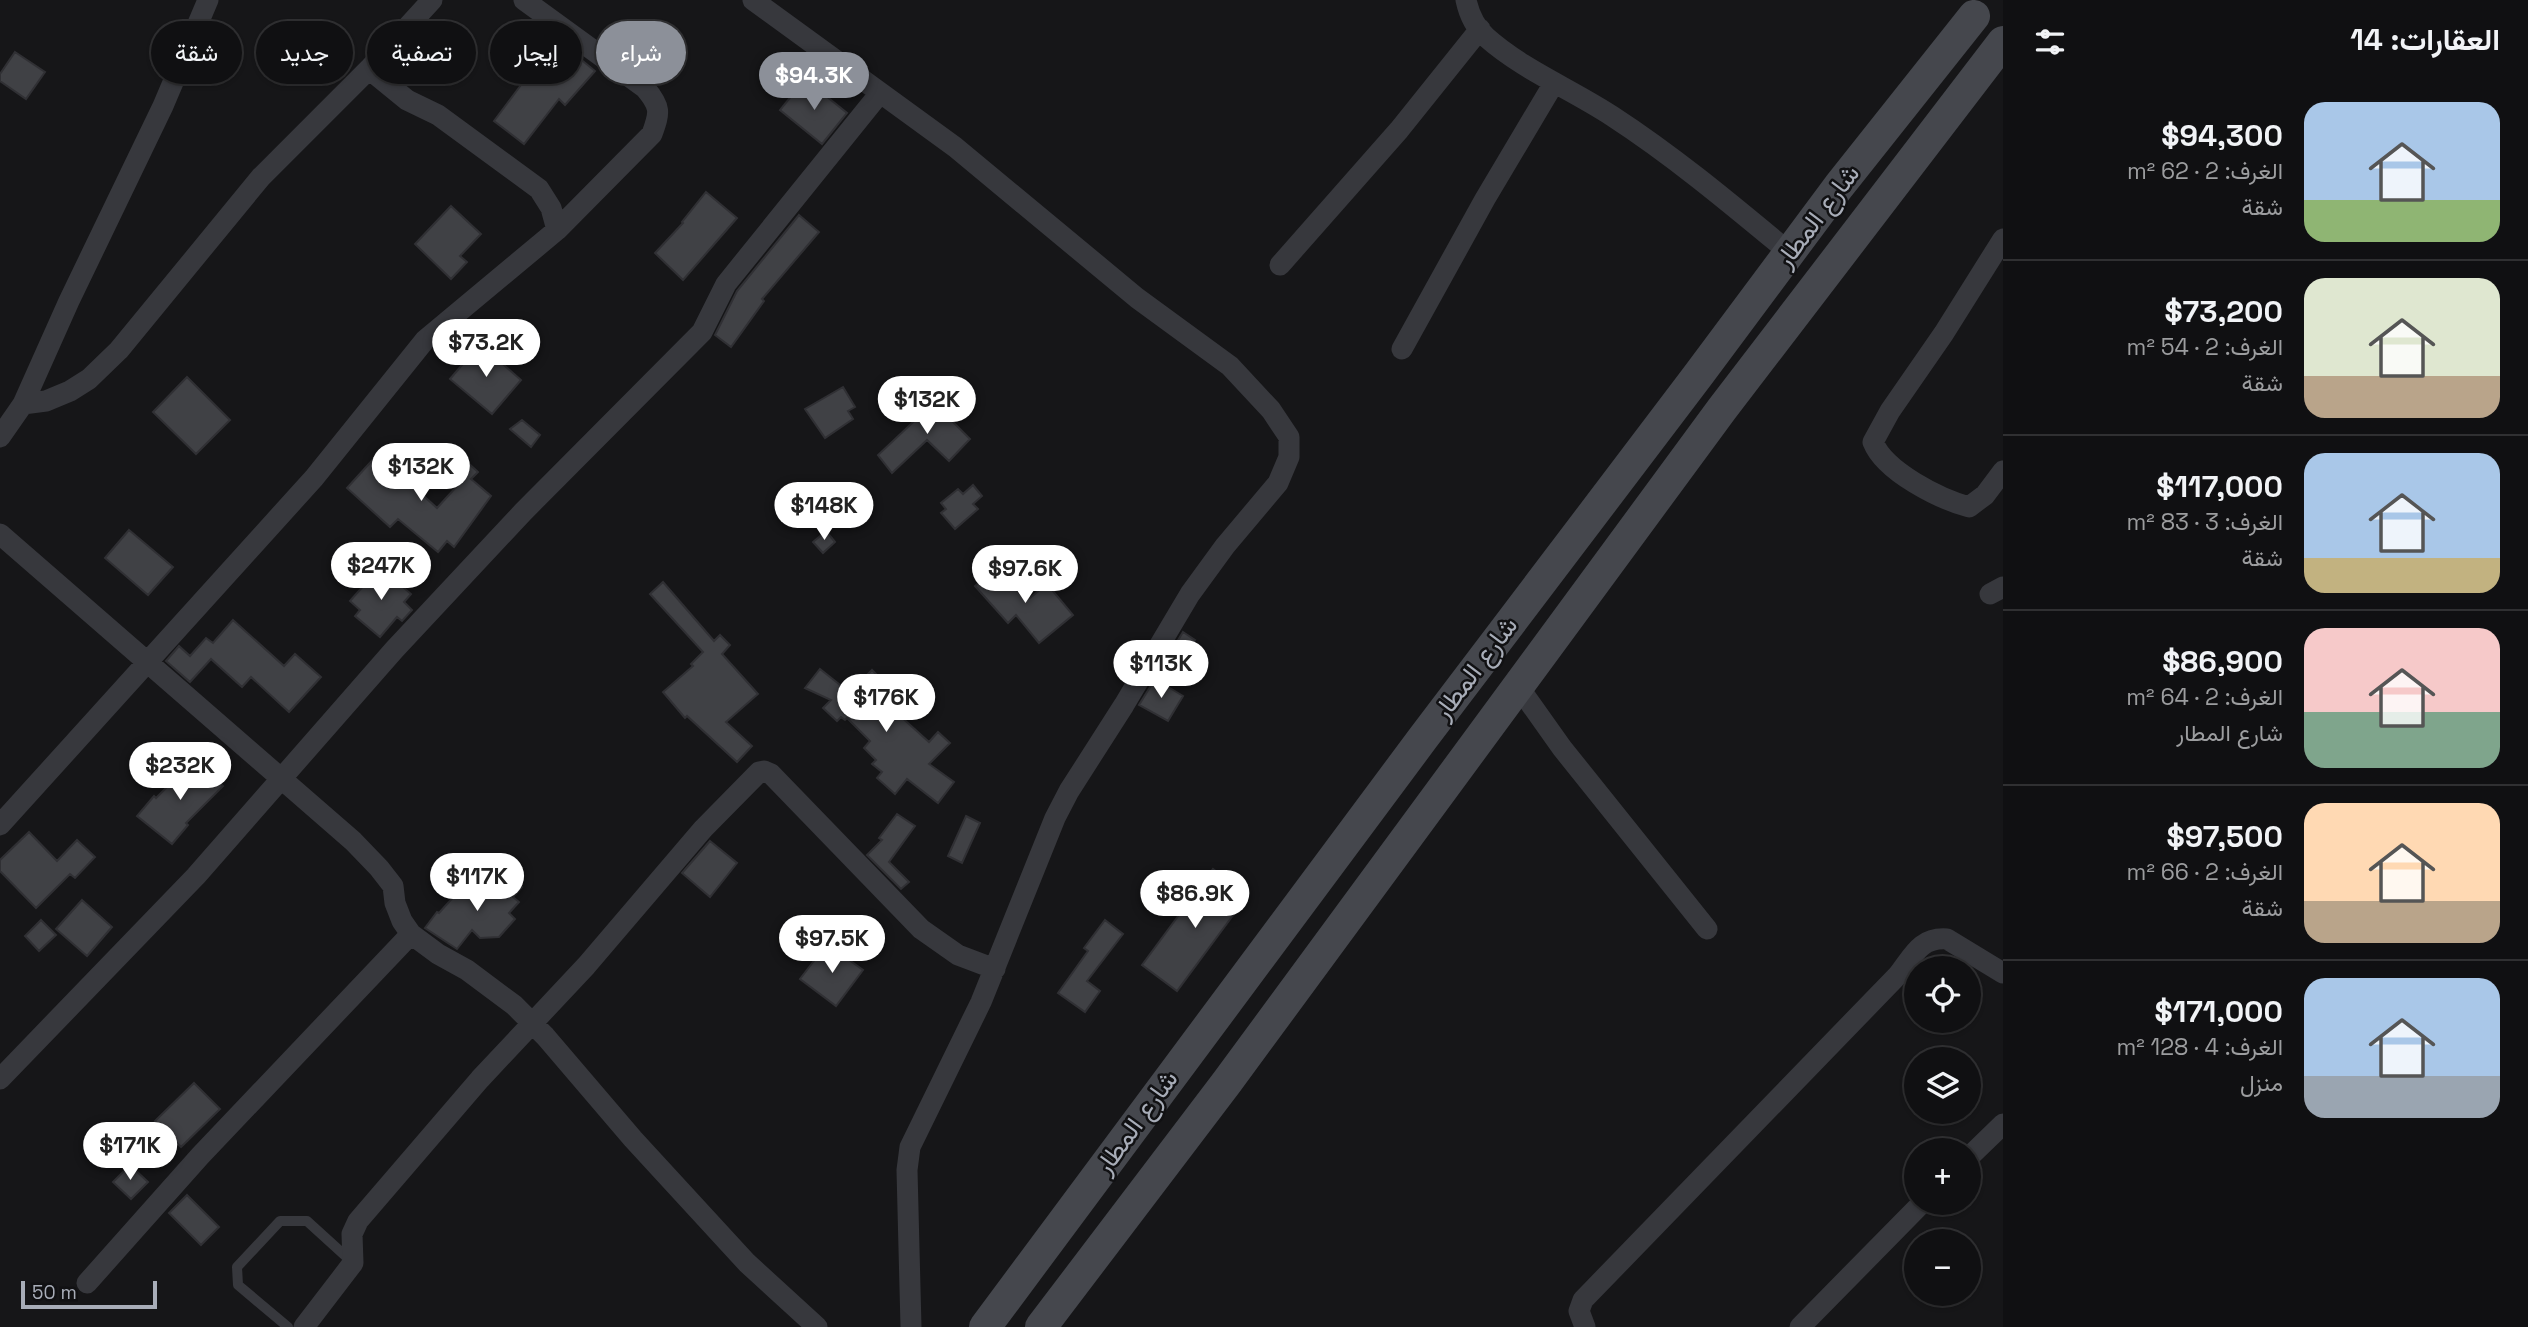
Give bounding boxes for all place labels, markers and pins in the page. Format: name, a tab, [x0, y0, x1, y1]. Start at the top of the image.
pin: $94.3K	[757, 52, 871, 112]
pin: $73.2K	[429, 320, 543, 379]
pin: $132K	[878, 376, 976, 436]
pin: $132K	[372, 444, 470, 503]
pin: $148K	[775, 482, 873, 542]
pin: $247K	[332, 542, 430, 602]
pin: $97.6K	[968, 546, 1082, 605]
pin: $113K	[1112, 640, 1210, 700]
pin: $176K	[837, 674, 935, 734]
pin: $232K	[131, 742, 229, 802]
pin: $117K	[428, 853, 526, 913]
pin: $86.9K	[1138, 870, 1252, 930]
pin: $97.5K	[775, 916, 889, 975]
pin: $171K	[81, 1122, 179, 1182]

